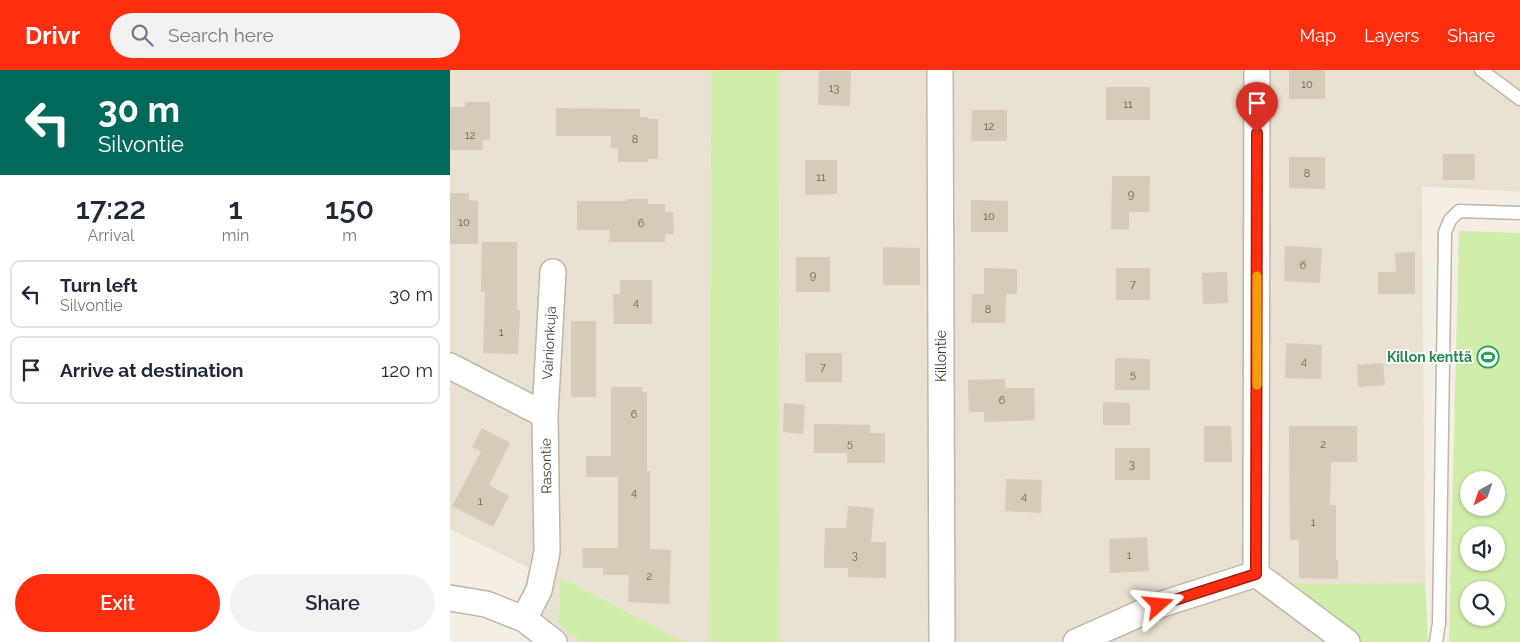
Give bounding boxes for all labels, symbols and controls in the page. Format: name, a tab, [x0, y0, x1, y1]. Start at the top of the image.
search box	[110, 13, 460, 58]
text: Drivr	[25, 21, 80, 50]
icon: search	[128, 21, 156, 49]
text: Search here	[168, 24, 274, 46]
text: Map	[1300, 25, 1336, 46]
text: Layers	[1364, 25, 1419, 46]
text: Share	[1447, 25, 1495, 46]
house number: 10	[1301, 78, 1313, 91]
house number: 13	[829, 82, 839, 95]
pin	[1236, 82, 1278, 133]
text: 30 m	[98, 89, 180, 130]
icon: arrive	[1243, 89, 1271, 117]
icon: left	[15, 90, 80, 155]
house number: 11	[1123, 98, 1133, 111]
house number: 12	[984, 120, 994, 133]
house number: 12	[465, 129, 475, 142]
text: Silvontie	[98, 131, 184, 157]
house number: 8	[632, 133, 638, 146]
house number: 8	[1304, 167, 1310, 180]
house number: 11	[816, 171, 826, 184]
house number: 9	[1128, 188, 1134, 201]
text: 17:22	[76, 191, 146, 226]
text: 1	[228, 191, 243, 226]
text: 150	[325, 191, 374, 226]
house number: 10	[983, 210, 995, 223]
house number: 10	[458, 216, 470, 229]
house number: 6	[638, 217, 645, 230]
text: Arrival	[87, 226, 134, 245]
text: min	[222, 226, 249, 245]
text: m	[342, 226, 357, 245]
house number: 6	[1300, 259, 1307, 272]
house number: 9	[810, 269, 816, 282]
text: Turn left	[60, 274, 137, 296]
house number: 7	[1130, 278, 1136, 291]
icon: left	[17, 280, 45, 308]
text: 30 m	[389, 283, 433, 305]
text: Silvontie	[60, 296, 123, 315]
house number: 4	[633, 296, 639, 309]
house number: 8	[985, 303, 991, 316]
street label: Vainionkuja	[539, 306, 559, 380]
house number: 1	[499, 326, 504, 339]
street label: Killontie	[933, 330, 949, 382]
sports icon: Killon kenttä	[1476, 345, 1500, 369]
place label: Killon kenttä	[1387, 349, 1472, 365]
house number: 4	[1301, 355, 1307, 368]
icon: arrive	[17, 356, 45, 384]
text: Arrive at destination	[60, 359, 244, 381]
text: 120 m	[381, 359, 433, 381]
house number: 7	[820, 361, 826, 374]
house number: 5	[1130, 368, 1136, 381]
house number: 6	[999, 394, 1006, 407]
house number: 6	[631, 408, 638, 421]
house number: 5	[847, 437, 853, 450]
street label: Rasontie	[538, 438, 554, 494]
house number: 2	[1320, 438, 1326, 451]
house number: 3	[1129, 458, 1135, 471]
north arrow	[1460, 471, 1505, 516]
map controls	[1460, 471, 1505, 626]
house number: 4	[631, 486, 637, 499]
house number: 4	[1021, 490, 1027, 503]
house number: 1	[478, 495, 483, 508]
house number: 1	[1311, 516, 1316, 529]
button: sound	[1460, 526, 1505, 571]
house number: 3	[852, 549, 858, 562]
house number: 1	[1127, 549, 1132, 562]
house number: 2	[646, 570, 652, 583]
button: Exit	[15, 574, 220, 632]
button: Share	[230, 574, 435, 632]
position arrow	[1132, 578, 1184, 630]
button: search	[1460, 581, 1505, 626]

